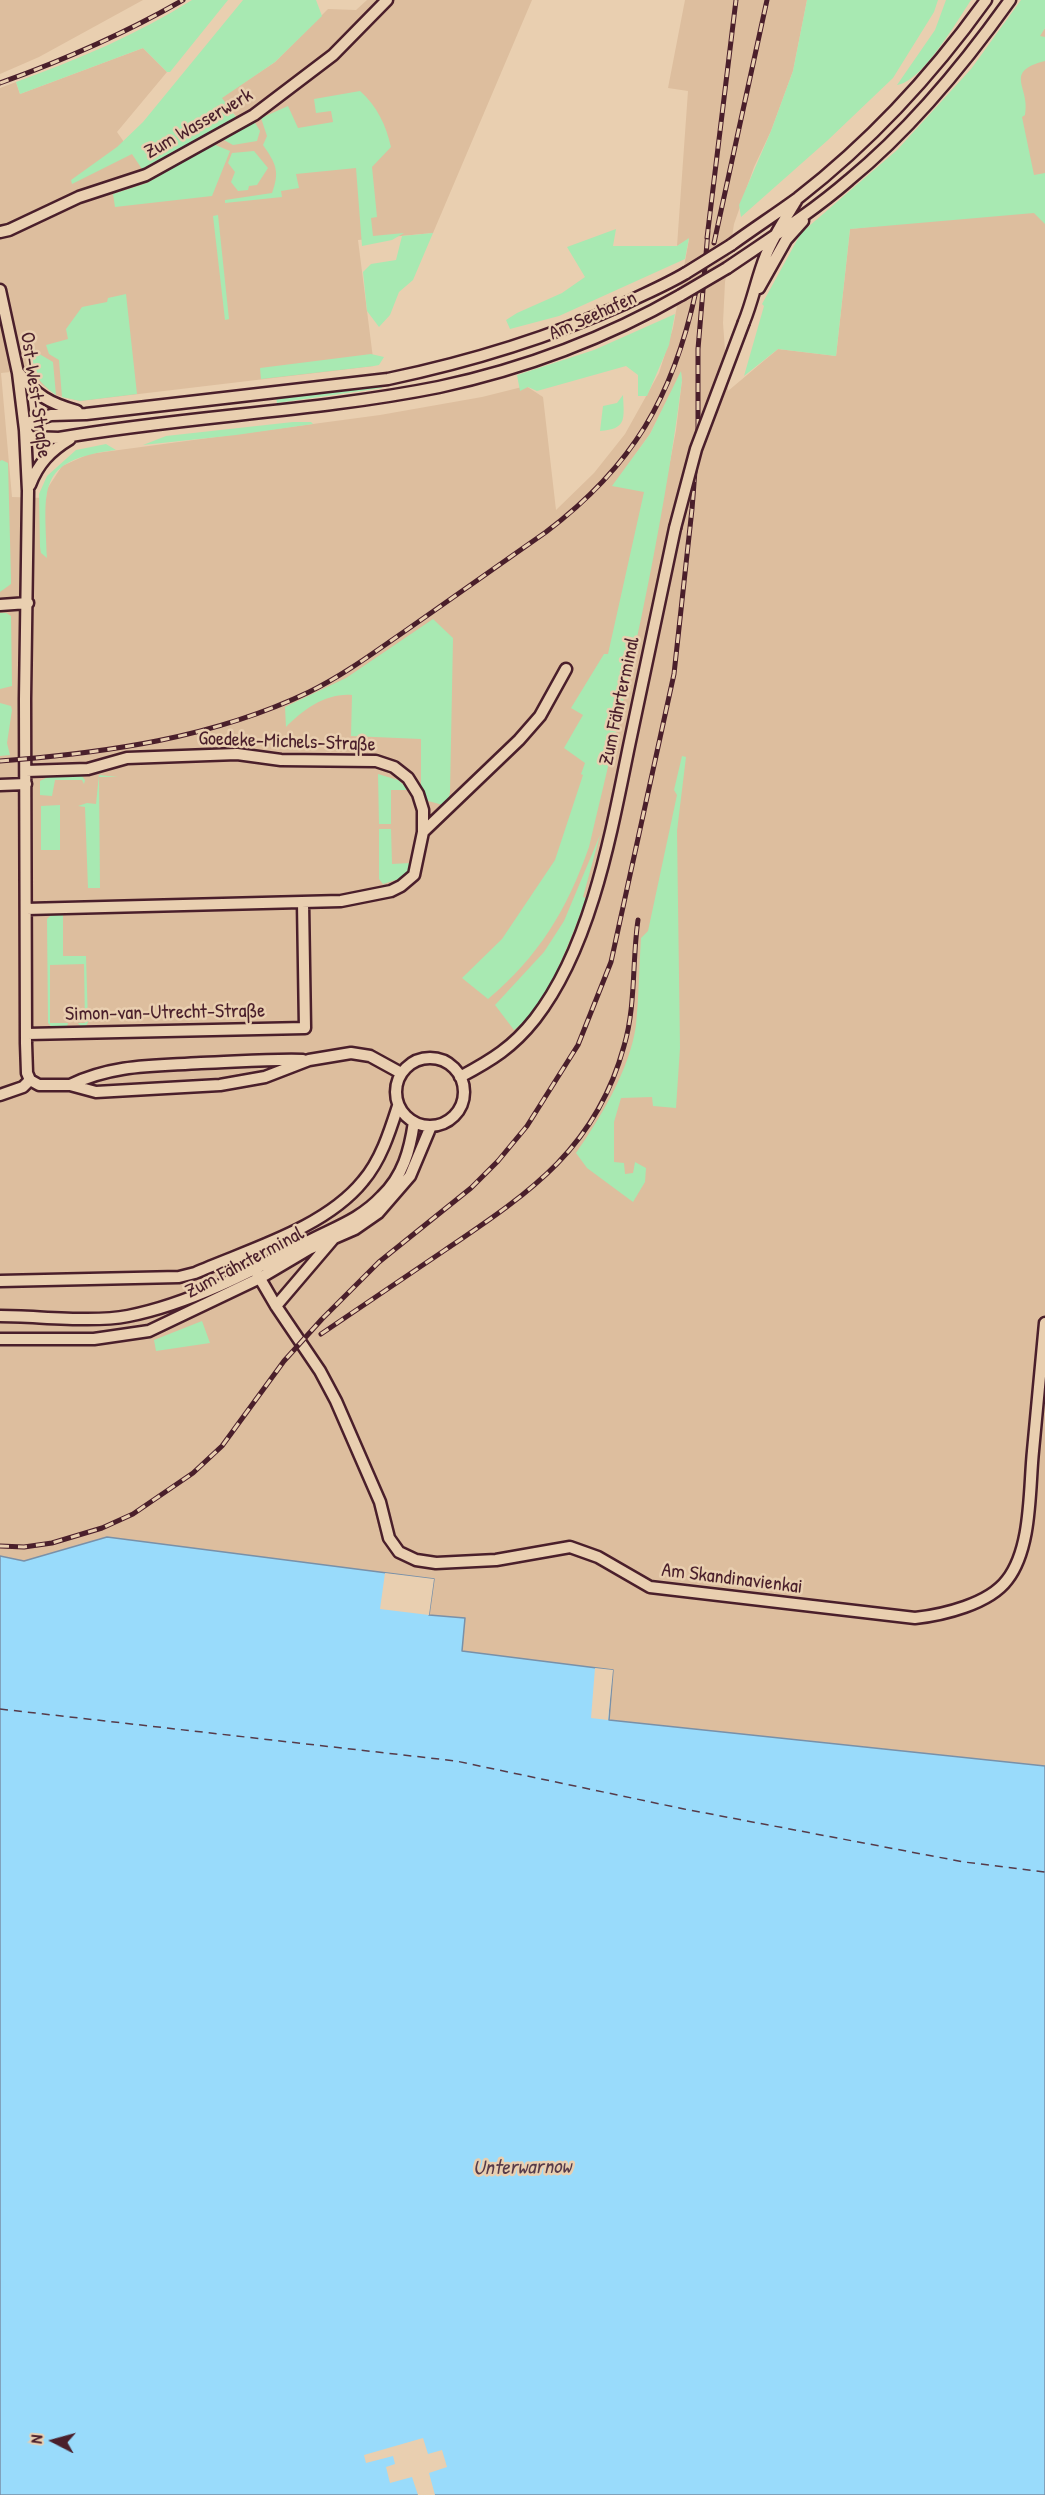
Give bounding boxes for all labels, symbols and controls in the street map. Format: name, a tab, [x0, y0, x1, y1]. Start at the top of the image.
street label: Zum Wasserwerk	[141, 83, 257, 165]
street label: Am Seehafen	[545, 286, 641, 346]
street label: Ost-West-Straße	[14, 331, 56, 459]
street label: Zum Fährterminal	[595, 635, 645, 767]
street label: Goedeke-Michels-Straße	[198, 727, 376, 757]
street label: Simon-van-Utrecht-Straße	[65, 999, 265, 1027]
street label: Zum Fährterminal	[182, 1222, 308, 1304]
street label: Am Skandinavienkai	[660, 1558, 804, 1600]
water label: Unterwarnow	[473, 2155, 571, 2181]
north arrow	[24, 2411, 84, 2471]
text: N	[25, 2434, 47, 2445]

